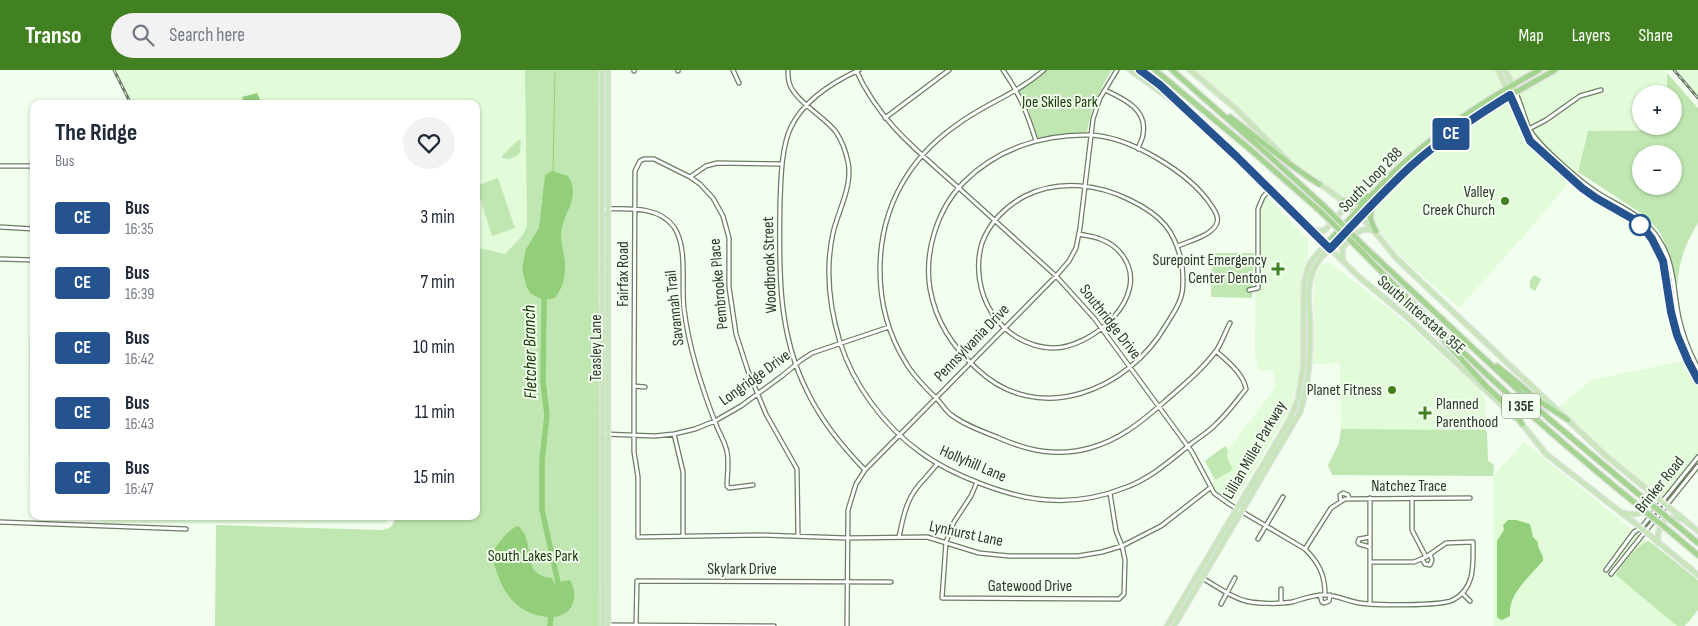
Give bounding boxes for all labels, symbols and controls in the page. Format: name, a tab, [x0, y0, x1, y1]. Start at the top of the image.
search box	[111, 13, 461, 58]
text: Transo	[25, 21, 81, 50]
icon: search	[129, 21, 157, 49]
text: Search here	[169, 24, 245, 47]
text: Map	[1519, 25, 1544, 46]
text: Layers	[1572, 25, 1611, 46]
text: Share	[1639, 25, 1673, 46]
map controls	[1632, 85, 1682, 195]
button: +	[1632, 85, 1682, 135]
park label: Joe Skiles Park	[1021, 93, 1098, 112]
button: heart	[403, 117, 455, 169]
text: The Ridge	[55, 118, 137, 147]
line badge: CE	[1428, 118, 1474, 150]
text: CE	[1442, 123, 1460, 144]
street label: South Loop 288	[1335, 143, 1407, 217]
button: −	[1632, 145, 1682, 195]
text: Bus	[55, 152, 75, 171]
place label: Valley Creek Church	[1423, 183, 1495, 220]
marker: Valley Creek Church	[1499, 195, 1511, 207]
text: Bus	[125, 197, 150, 220]
text: 3 min	[420, 206, 455, 229]
text: CE	[74, 207, 91, 228]
unlabelled marker	[1629, 214, 1651, 236]
street label: Woodbrook Street	[759, 216, 781, 314]
text: 16:35	[125, 220, 154, 239]
street label: Pembrooke Place	[706, 238, 732, 330]
street label: Fairfax Road	[614, 241, 633, 307]
place label: Surepoint Emergency Center Denton	[1153, 251, 1267, 288]
text: Bus	[125, 262, 150, 285]
marker: Surepoint Emergency Center Denton	[1271, 262, 1285, 276]
street label: Savannah Trail	[662, 269, 688, 347]
text: 7 min	[421, 271, 455, 294]
text: CE	[74, 272, 91, 293]
street label: South Interstate 35E	[1373, 272, 1469, 358]
street label: Southridge Drive	[1075, 281, 1145, 363]
text: 16:39	[125, 285, 154, 304]
street label: Pennsylvania Drive	[930, 300, 1014, 386]
water label: Fletcher Branch	[519, 304, 541, 399]
street label: Teasley Lane	[587, 314, 606, 382]
text: Bus	[125, 327, 150, 350]
text: 10 min	[413, 336, 455, 359]
text: CE	[74, 337, 91, 358]
street label: Longridge Drive	[716, 346, 794, 410]
text: 16:42	[125, 350, 154, 369]
place label: Planet Fitness	[1307, 381, 1382, 400]
marker: Planet Fitness	[1386, 384, 1398, 396]
text: Bus	[125, 392, 150, 415]
road number: I 35E	[1502, 394, 1540, 418]
place label: Planned Parenthood	[1436, 395, 1498, 432]
street label: Lillian Miller Parkway	[1219, 398, 1291, 502]
text: 11 min	[415, 401, 455, 424]
text: CE	[74, 402, 91, 423]
marker: Planned Parenthood	[1418, 406, 1432, 420]
text: 16:43	[125, 415, 154, 434]
street label: Hollyhill Lane	[937, 441, 1009, 487]
street label: Brinker Road	[1631, 453, 1689, 517]
text: Bus	[125, 457, 150, 480]
text: 15 min	[414, 466, 455, 489]
text: CE	[74, 467, 91, 488]
street label: Natchez Trace	[1371, 477, 1447, 496]
text: 16:47	[125, 480, 154, 499]
street label: Lynhurst Lane	[927, 517, 1005, 551]
park label: South Lakes Park	[488, 547, 578, 566]
street label: Skylark Drive	[707, 560, 777, 579]
street label: Gatewood Drive	[988, 577, 1072, 596]

